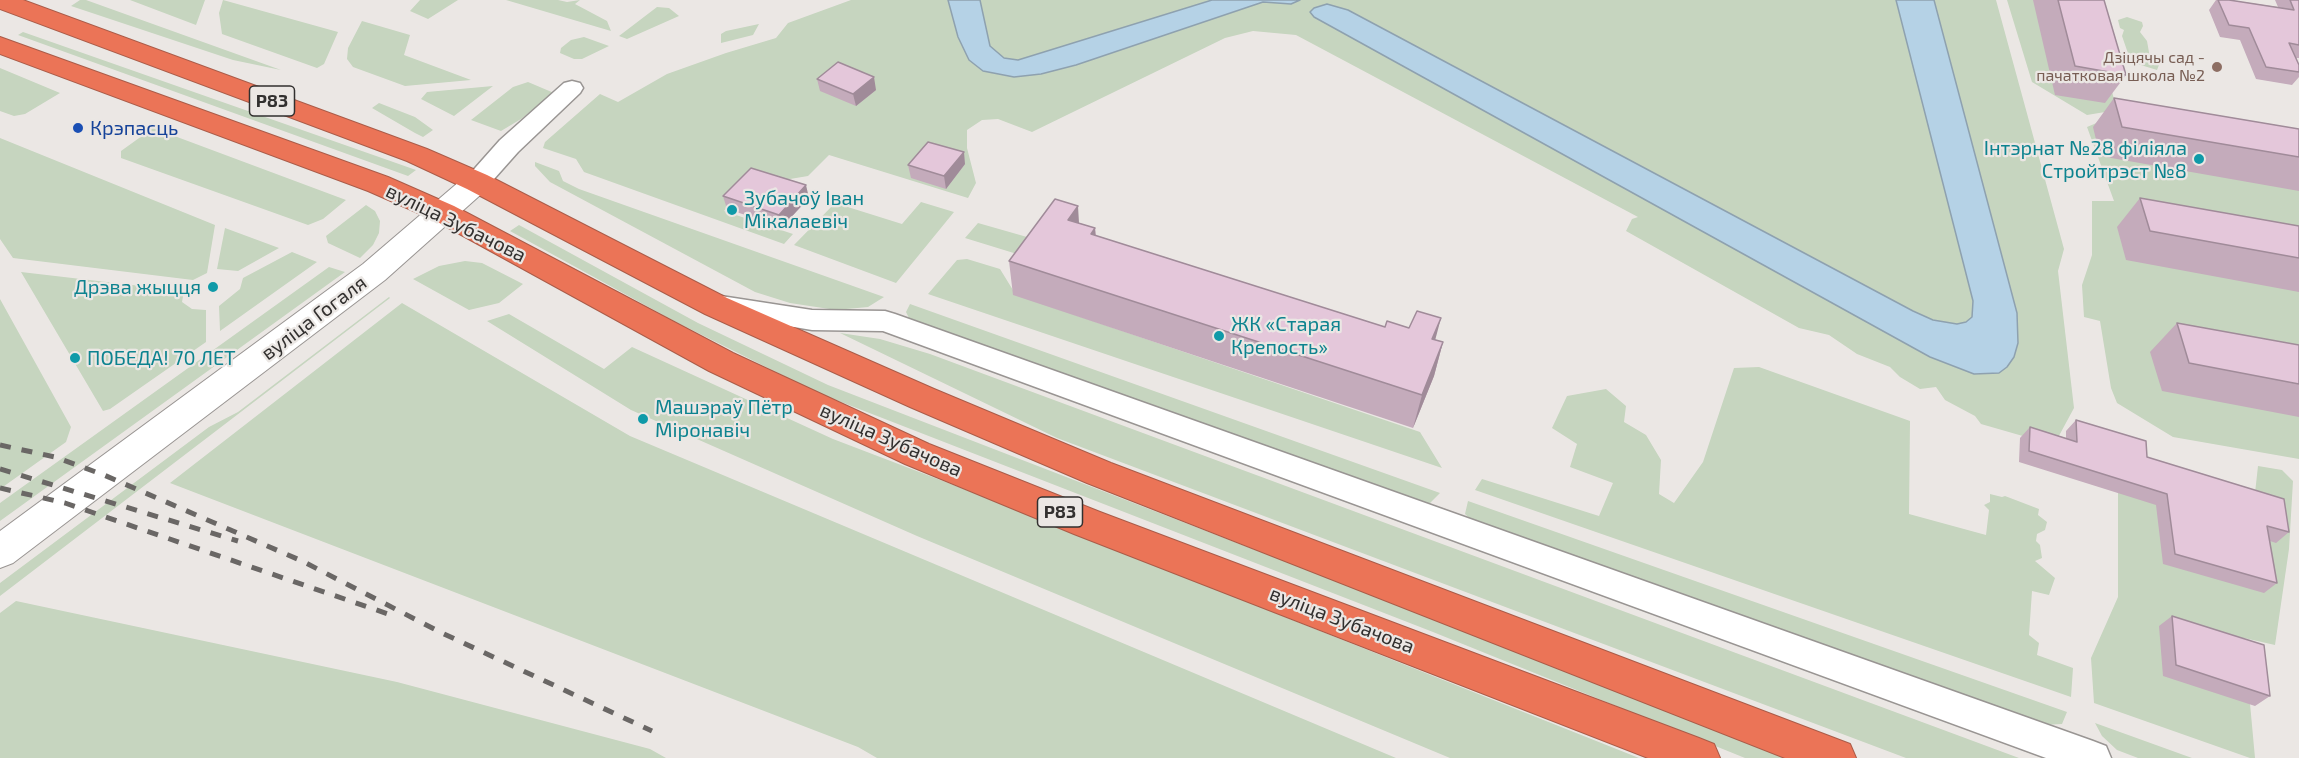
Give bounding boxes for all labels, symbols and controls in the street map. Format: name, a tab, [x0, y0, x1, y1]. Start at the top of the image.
place label: Дзіцячы сад - пачатковая школа №2	[2036, 48, 2205, 86]
marker: Дзіцячы сад - пачатковая школа №2	[2210, 60, 2224, 74]
road number: Р83	[250, 86, 294, 116]
place label: Крэпасць	[90, 116, 178, 140]
marker: Крэпасць	[71, 121, 85, 135]
place label: Інтэрнат №28 фiлiяла Стройтрэст №8	[1984, 136, 2187, 183]
marker: Інтэрнат №28 фiлiяла Стройтрэст №8	[2192, 152, 2206, 166]
street label: вуліца Зубачова	[382, 179, 530, 267]
place label: Зубачоў Іван Мікалаевіч	[744, 186, 864, 233]
marker: Зубачоў Іван Мікалаевіч	[725, 203, 739, 217]
street label: вуліца Гогаля	[257, 271, 371, 365]
place label: Дрэва жыцця	[74, 275, 201, 299]
marker: Дрэва жыцця	[206, 280, 220, 294]
place label: ЖК «Старая Крепость»	[1231, 312, 1341, 359]
marker: ЖК «Старая Крепость»	[1212, 329, 1226, 343]
place label: ПОБЕДА! 70 ЛЕТ	[87, 346, 236, 370]
marker: ПОБЕДА! 70 ЛЕТ	[68, 351, 82, 365]
place label: Машэраў Пётр Міронавіч	[655, 395, 793, 442]
street label: вуліца Зубачова	[816, 398, 966, 482]
marker: Машэраў Пётр Міронавіч	[636, 412, 650, 426]
road number: Р83	[1038, 497, 1082, 527]
street label: вуліца Зубачова	[1266, 581, 1418, 659]

